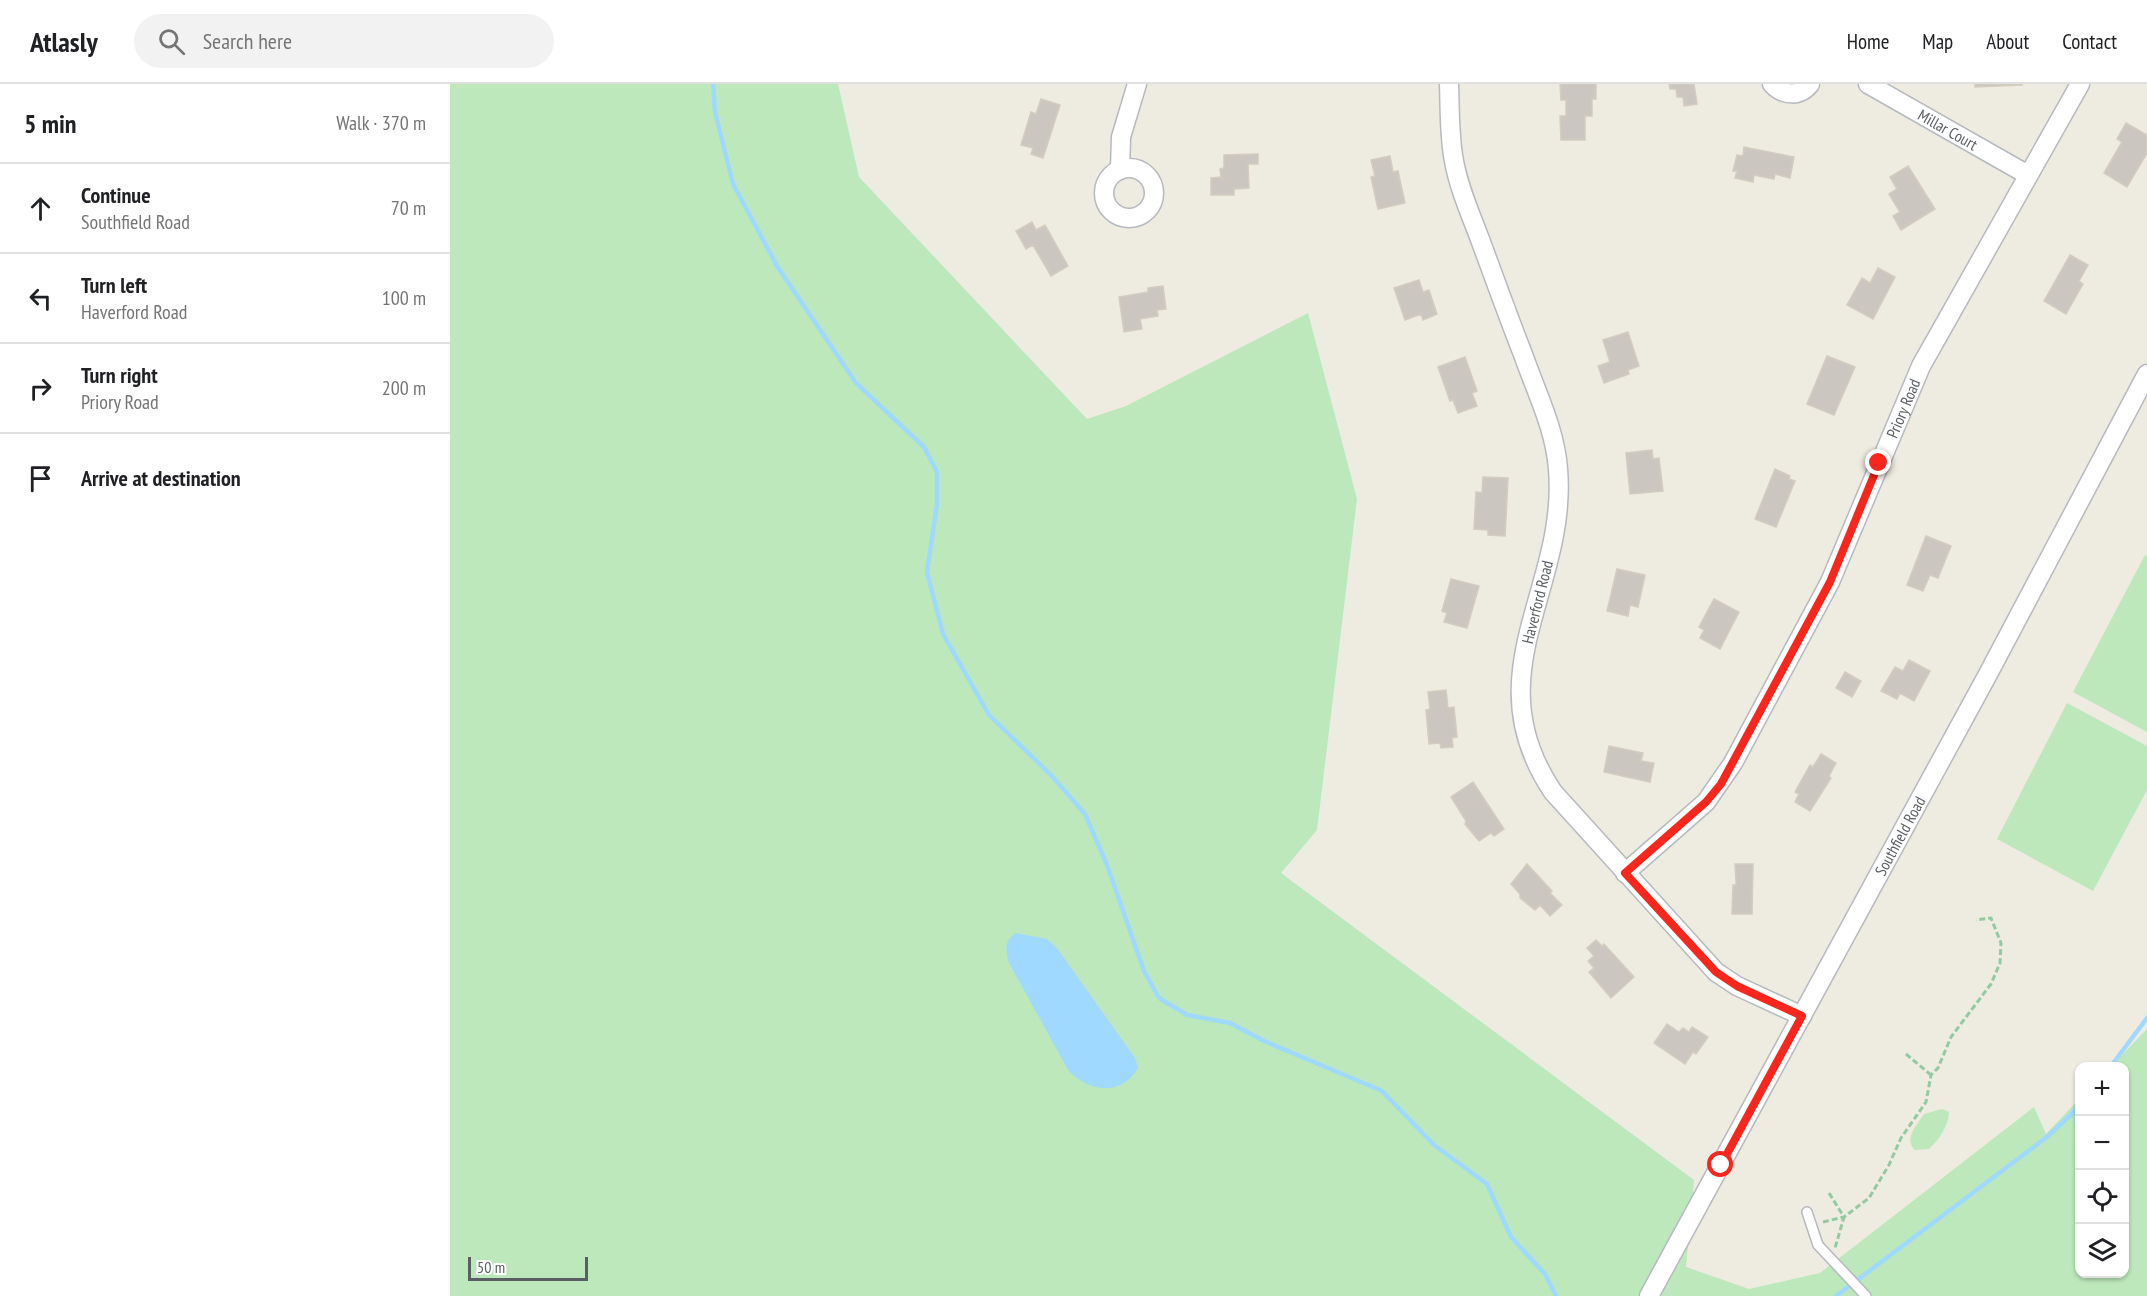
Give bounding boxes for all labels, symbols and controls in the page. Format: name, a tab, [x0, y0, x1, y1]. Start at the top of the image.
search box	[134, 14, 554, 68]
text: Atlasly	[30, 23, 98, 60]
icon: search	[155, 25, 188, 58]
text: Search here	[203, 27, 292, 55]
text: Home	[1847, 28, 1889, 55]
text: Map	[1922, 28, 1953, 55]
text: About	[1986, 28, 2029, 55]
text: Contact	[2062, 28, 2117, 55]
street label: Millar Court	[1915, 105, 1982, 155]
text: 5 min	[24, 107, 77, 140]
text: Walk · 370 m	[336, 110, 426, 136]
text: Continue	[81, 181, 151, 209]
icon: ahead	[24, 192, 57, 225]
text: 70 m	[391, 195, 426, 221]
text: Southfield Road	[81, 209, 190, 235]
text: Turn left	[81, 271, 147, 299]
icon: left	[24, 282, 57, 315]
text: 100 m	[382, 285, 426, 311]
text: Haverford Road	[81, 299, 187, 325]
text: Turn right	[81, 361, 158, 389]
icon: right	[24, 372, 57, 405]
text: 200 m	[382, 375, 426, 401]
street label: Priory Road	[1882, 376, 1925, 441]
text: Priory Road	[81, 389, 159, 415]
route end	[1865, 449, 1891, 475]
icon: arrive	[24, 462, 57, 495]
text: Arrive at destination	[81, 464, 241, 492]
street label: Haverford Road	[1517, 558, 1557, 646]
street label: Southfield Road	[1870, 793, 1929, 879]
map controls	[2075, 1062, 2129, 1278]
button: +	[2075, 1062, 2129, 1116]
button: −	[2075, 1116, 2129, 1170]
route start	[1707, 1151, 1733, 1177]
button: locate	[2075, 1170, 2129, 1224]
button: layers	[2075, 1224, 2129, 1278]
scale bar	[468, 1254, 588, 1282]
text: 50 m	[477, 1257, 505, 1277]

